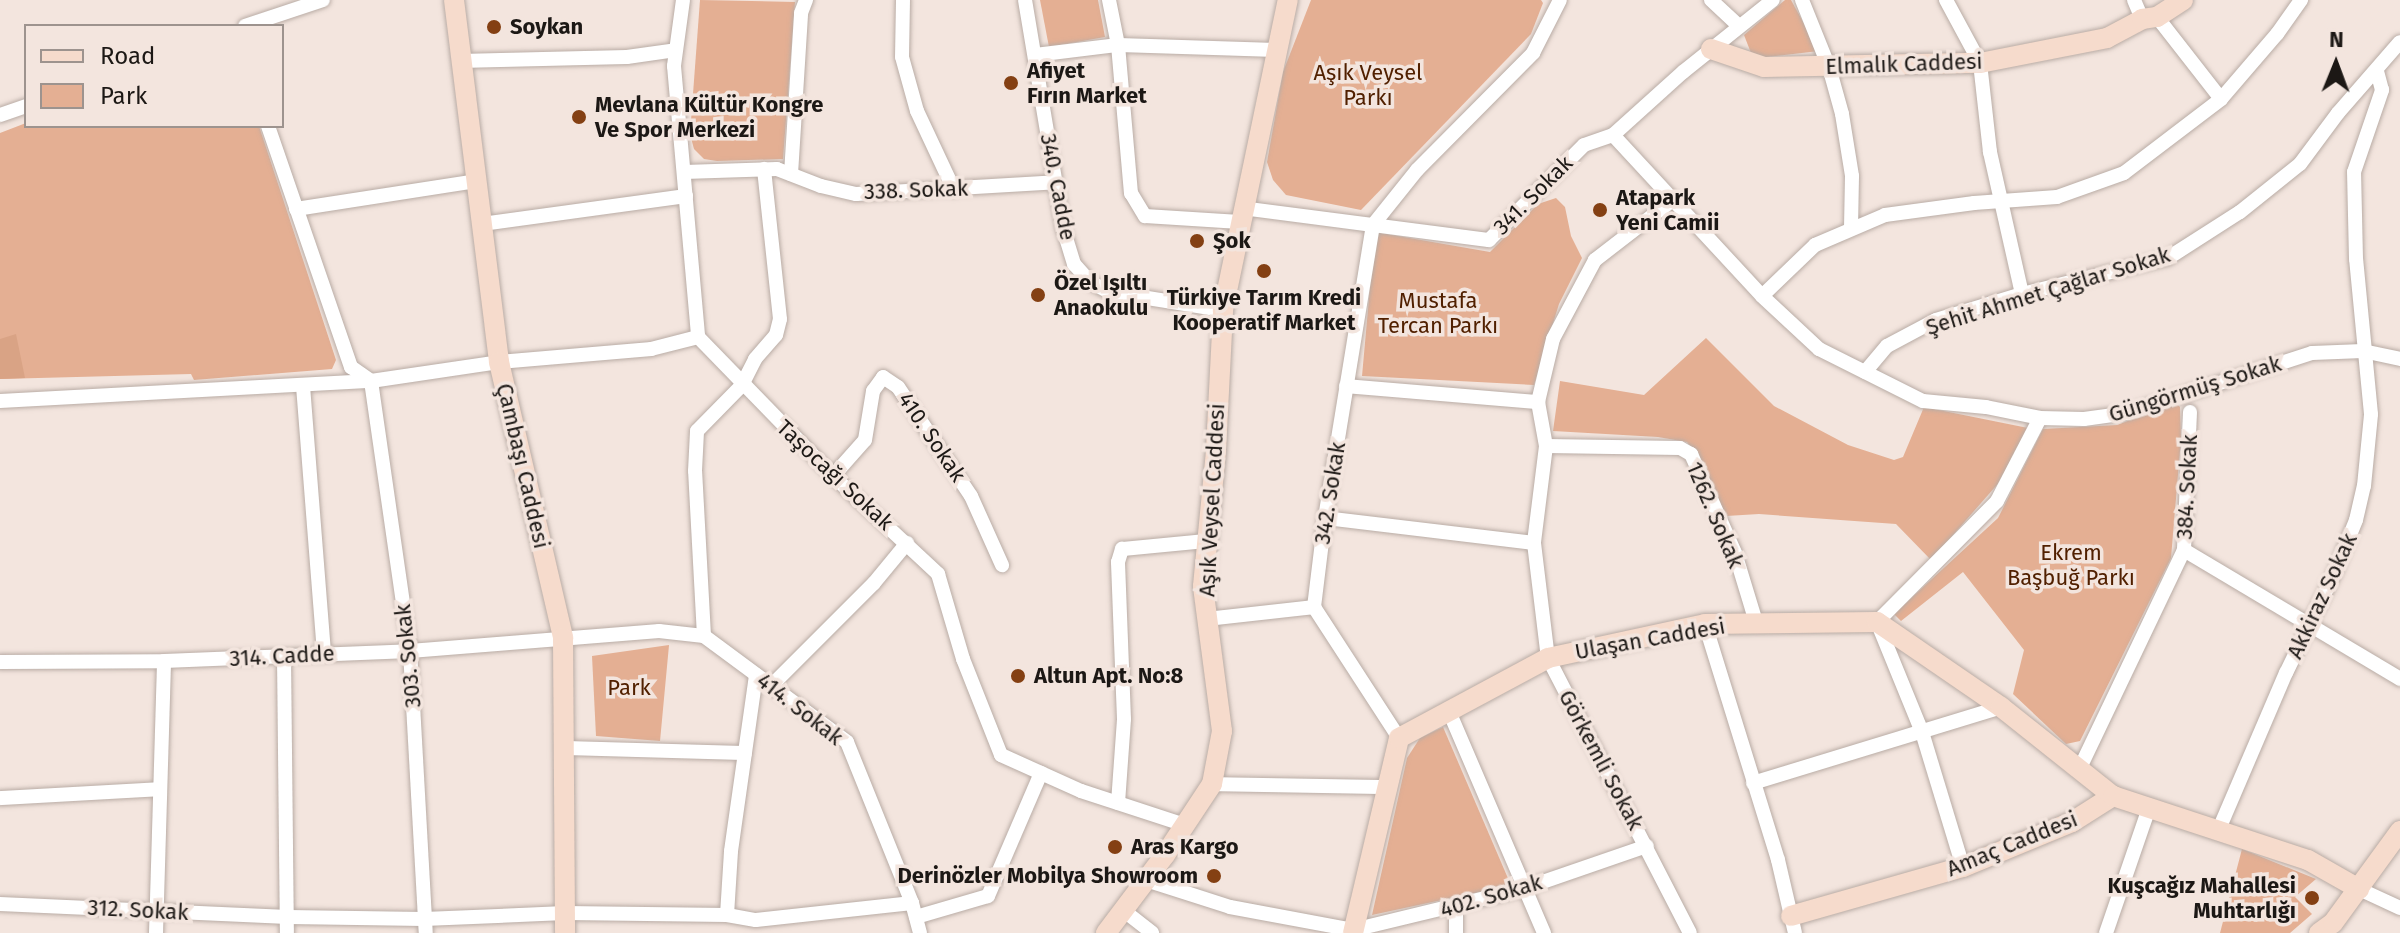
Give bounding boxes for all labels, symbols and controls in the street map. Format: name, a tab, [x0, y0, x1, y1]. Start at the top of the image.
place label: Soykan	[510, 14, 583, 40]
marker: Soykan	[485, 18, 503, 36]
legend	[24, 24, 284, 128]
north arrow	[2296, 24, 2376, 104]
text: N	[2329, 26, 2344, 53]
text: Road	[100, 42, 155, 70]
street label: Elmalık Caddesi	[1825, 48, 1983, 80]
place label: Afiyet Fırın Market	[1027, 57, 1147, 108]
park label: Aşık Veysel Parkı	[1313, 59, 1423, 110]
marker: Afiyet Fırın Market	[1002, 74, 1020, 92]
text: Park	[100, 82, 147, 110]
place label: Mevlana Kültür Kongre Ve Spor Merkezi	[595, 91, 823, 142]
marker: Mevlana Kültür Kongre Ve Spor Merkezi	[570, 108, 588, 126]
street label: 340. Cadde	[1035, 131, 1081, 243]
street label: 341. Sokak	[1488, 150, 1578, 240]
street label: 338. Sokak	[863, 175, 969, 205]
place label: Atapark Yeni Camii	[1616, 184, 1719, 236]
marker: Atapark Yeni Camii	[1591, 201, 1609, 219]
place label: Şok	[1213, 228, 1251, 254]
marker: Şok	[1188, 232, 1206, 250]
street label: Şehit Ahmet Çağlar Sokak	[1923, 241, 2173, 341]
marker: Türkiye Tarım Kredi Kooperatif Market	[1255, 262, 1273, 280]
place label: Özel Işıltı Anaokulu	[1054, 269, 1148, 320]
place label: Türkiye Tarım Kredi Kooperatif Market	[1167, 284, 1361, 336]
marker: Özel Işıltı Anaokulu	[1029, 286, 1047, 304]
park label: Mustafa Tercan Parkı	[1378, 287, 1498, 338]
street label: Güngörmüş Sokak	[2106, 350, 2284, 428]
street label: Çambaşı Caddesi	[491, 381, 555, 551]
street label: 410. Sokak	[892, 387, 972, 487]
street label: Aşık Veysel Caddesi	[1194, 403, 1230, 597]
street label: Taşocağı Sokak	[771, 414, 899, 536]
street label: 384. Sokak	[2171, 434, 2203, 540]
street label: 342. Sokak	[1309, 440, 1351, 546]
street label: 1262. Sokak	[1681, 458, 1749, 572]
street label: Akkiraz Sokak	[2281, 529, 2363, 663]
park label: Ekrem Başbuğ Parkı	[2007, 539, 2135, 590]
street label: 303. Sokak	[389, 603, 427, 709]
street label: Ulaşan Caddesi	[1573, 613, 1727, 665]
street label: 314. Cadde	[229, 640, 335, 672]
place label: Altun Apt. No:8	[1034, 663, 1183, 689]
street label: 414. Sokak	[752, 667, 848, 751]
marker: Altun Apt. No:8	[1009, 667, 1027, 685]
park label: Park	[607, 675, 651, 701]
street label: Görkemli Sokak	[1553, 686, 1649, 834]
street label: Amaç Caddesi	[1943, 806, 2081, 882]
place label: Aras Kargo	[1131, 834, 1239, 860]
marker: Aras Kargo	[1106, 838, 1124, 856]
place label: Derinözler Mobilya Showroom	[897, 863, 1198, 889]
marker: Derinözler Mobilya Showroom	[1205, 867, 1223, 885]
street label: 402. Sokak	[1437, 869, 1545, 923]
place label: Kuşcağız Mahallesi Muhtarlığı	[2108, 872, 2296, 924]
marker: Kuşcağız Mahallesi Muhtarlığı	[2303, 889, 2321, 907]
street label: 312. Sokak	[87, 894, 189, 926]

